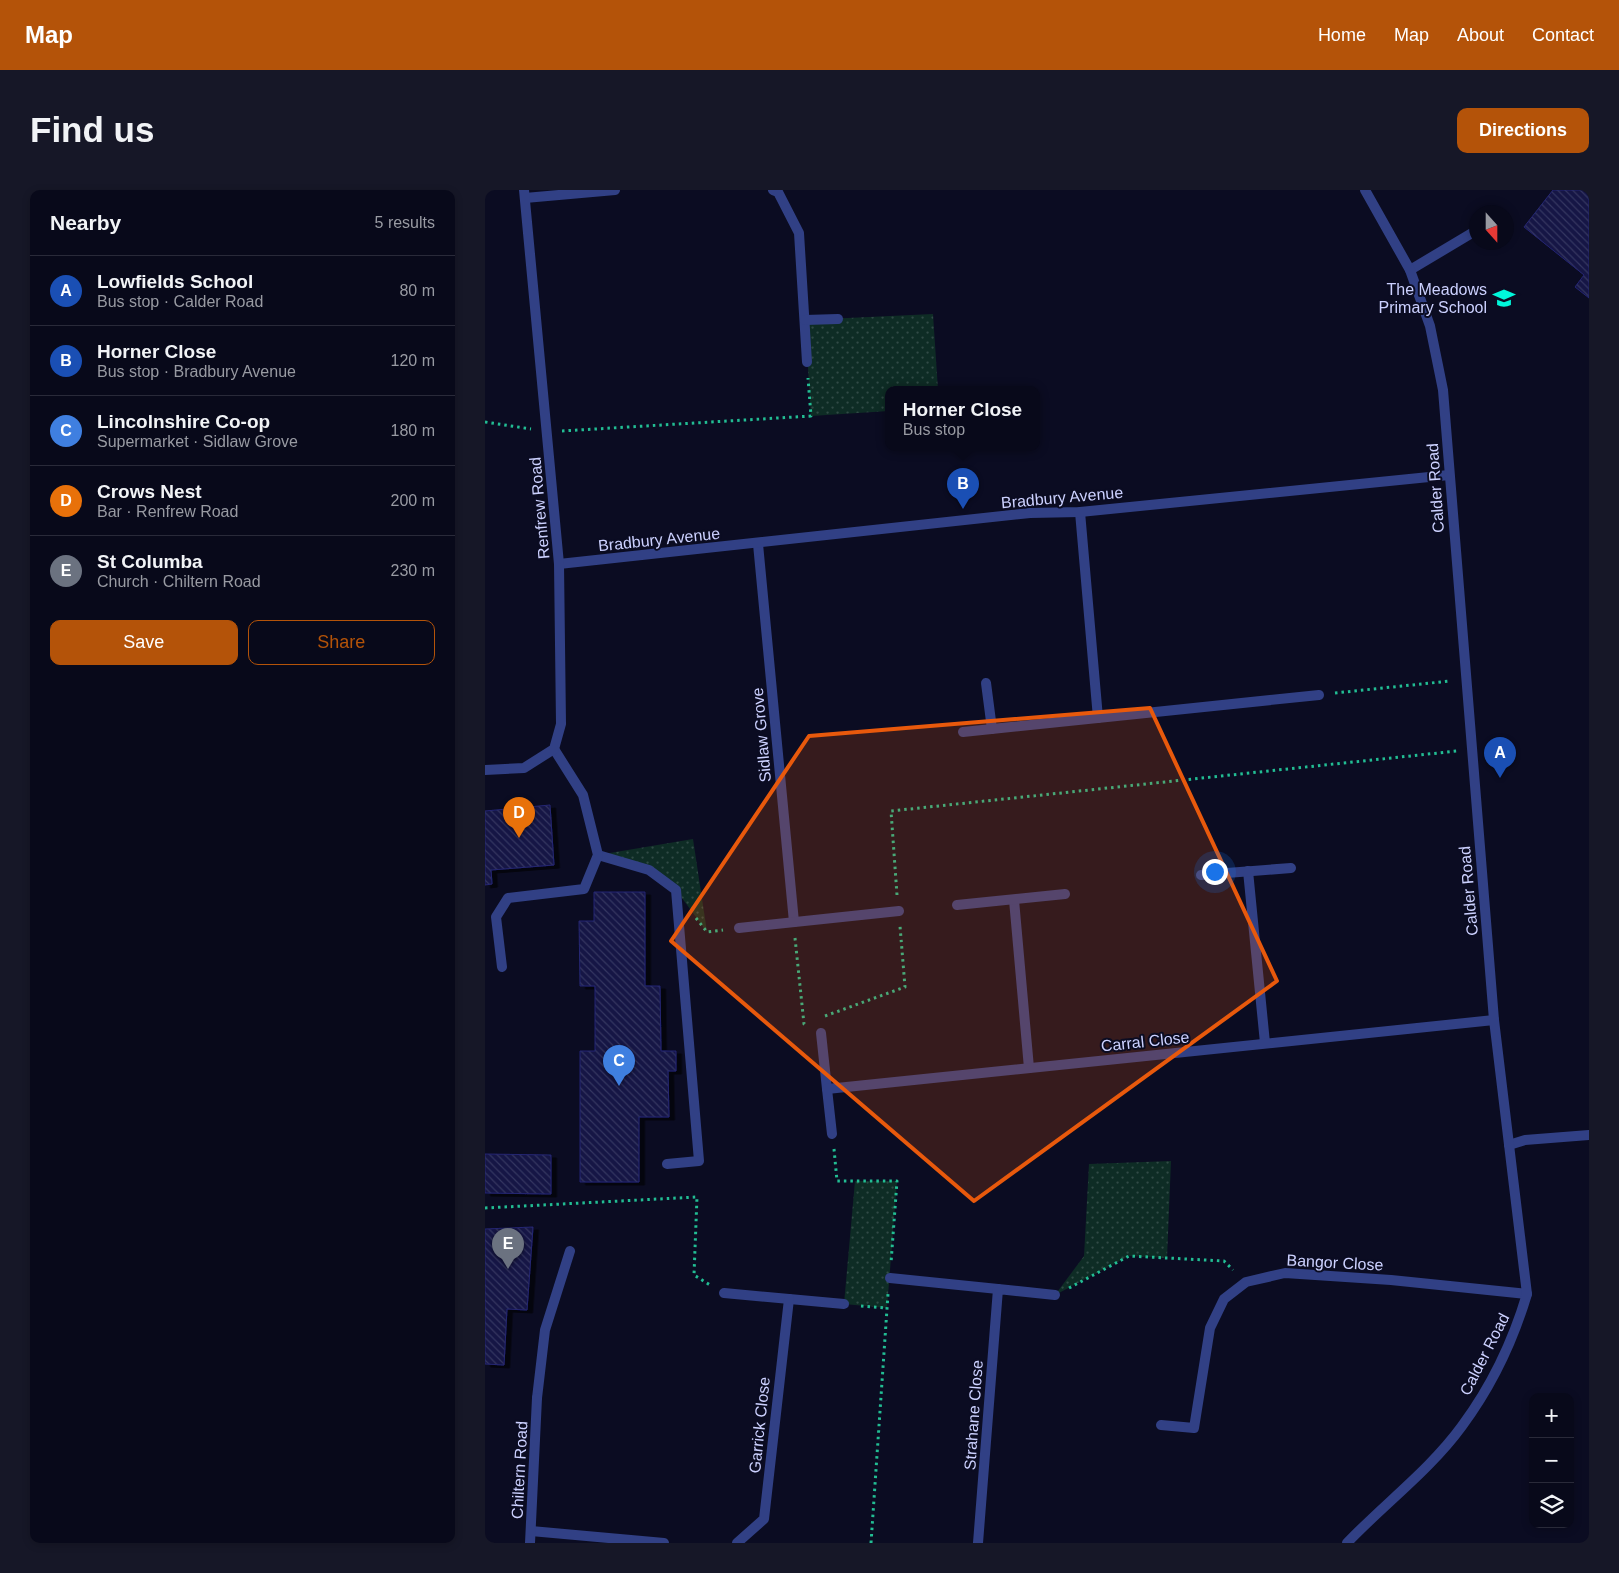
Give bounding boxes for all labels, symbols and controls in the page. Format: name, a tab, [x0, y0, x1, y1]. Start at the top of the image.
text: Map	[25, 21, 73, 48]
text: Home	[1318, 25, 1366, 45]
text: Map	[1394, 25, 1429, 45]
text: About	[1457, 25, 1504, 45]
text: Contact	[1532, 25, 1594, 45]
button: Directions	[1457, 108, 1589, 153]
text: Find us	[30, 110, 154, 149]
north arrow	[1469, 205, 1514, 250]
text: Nearby	[50, 211, 121, 234]
text: 5 results	[375, 214, 435, 231]
text: Lowfields School	[97, 271, 253, 292]
place label: The Meadows Primary School	[1379, 281, 1487, 316]
text: A	[60, 282, 72, 299]
text: 80 m	[399, 282, 435, 299]
school or university icon: The Meadows Primary School	[1491, 285, 1517, 311]
text: Bus stop · Calder Road	[97, 293, 263, 310]
text: Horner Close	[97, 341, 216, 362]
text: B	[60, 352, 72, 369]
text: 120 m	[391, 352, 435, 369]
text: Bus stop · Bradbury Avenue	[97, 363, 296, 380]
popup	[885, 386, 1040, 451]
text: Horner Close	[903, 399, 1022, 420]
text: Lincolnshire Co-op	[97, 411, 270, 432]
text: Bus stop	[903, 421, 965, 438]
text: C	[60, 422, 72, 439]
text: 180 m	[391, 422, 435, 439]
text: Supermarket · Sidlaw Grove	[97, 433, 298, 450]
street label: Calder Road	[1424, 443, 1447, 533]
street label: Renfrew Road	[527, 456, 552, 560]
pin: B	[947, 468, 979, 509]
text: Crows Nest	[97, 481, 202, 502]
street label: Bradbury Avenue	[1000, 484, 1124, 511]
text: D	[60, 492, 72, 509]
text: 200 m	[391, 492, 435, 509]
text: Bar · Renfrew Road	[97, 503, 238, 520]
street label: Bradbury Avenue	[597, 525, 721, 554]
text: St Columba	[97, 551, 203, 572]
text: E	[61, 562, 71, 579]
text: 230 m	[391, 562, 435, 579]
text: Church · Chiltern Road	[97, 573, 261, 590]
button: Save	[50, 620, 238, 665]
button: Share	[248, 620, 435, 665]
street label: Sidlaw Grove	[749, 687, 774, 783]
pin: A	[1484, 737, 1516, 778]
pin: D	[503, 797, 535, 838]
street label: Calder Road	[1456, 845, 1481, 936]
your location	[1202, 859, 1228, 885]
street label: Carral Close	[1100, 1028, 1190, 1055]
pin: C	[603, 1045, 635, 1086]
pin: E	[492, 1228, 524, 1269]
street label: Bangor Close	[1286, 1251, 1384, 1274]
street label: Calder Road	[1456, 1310, 1512, 1398]
street label: Strahane Close	[961, 1359, 986, 1471]
street label: Garrick Close	[746, 1376, 773, 1474]
map controls	[1529, 1393, 1574, 1528]
button: +	[1529, 1393, 1574, 1438]
street label: Chiltern Road	[508, 1421, 531, 1519]
button: −	[1529, 1438, 1574, 1483]
button: layers	[1529, 1483, 1574, 1528]

